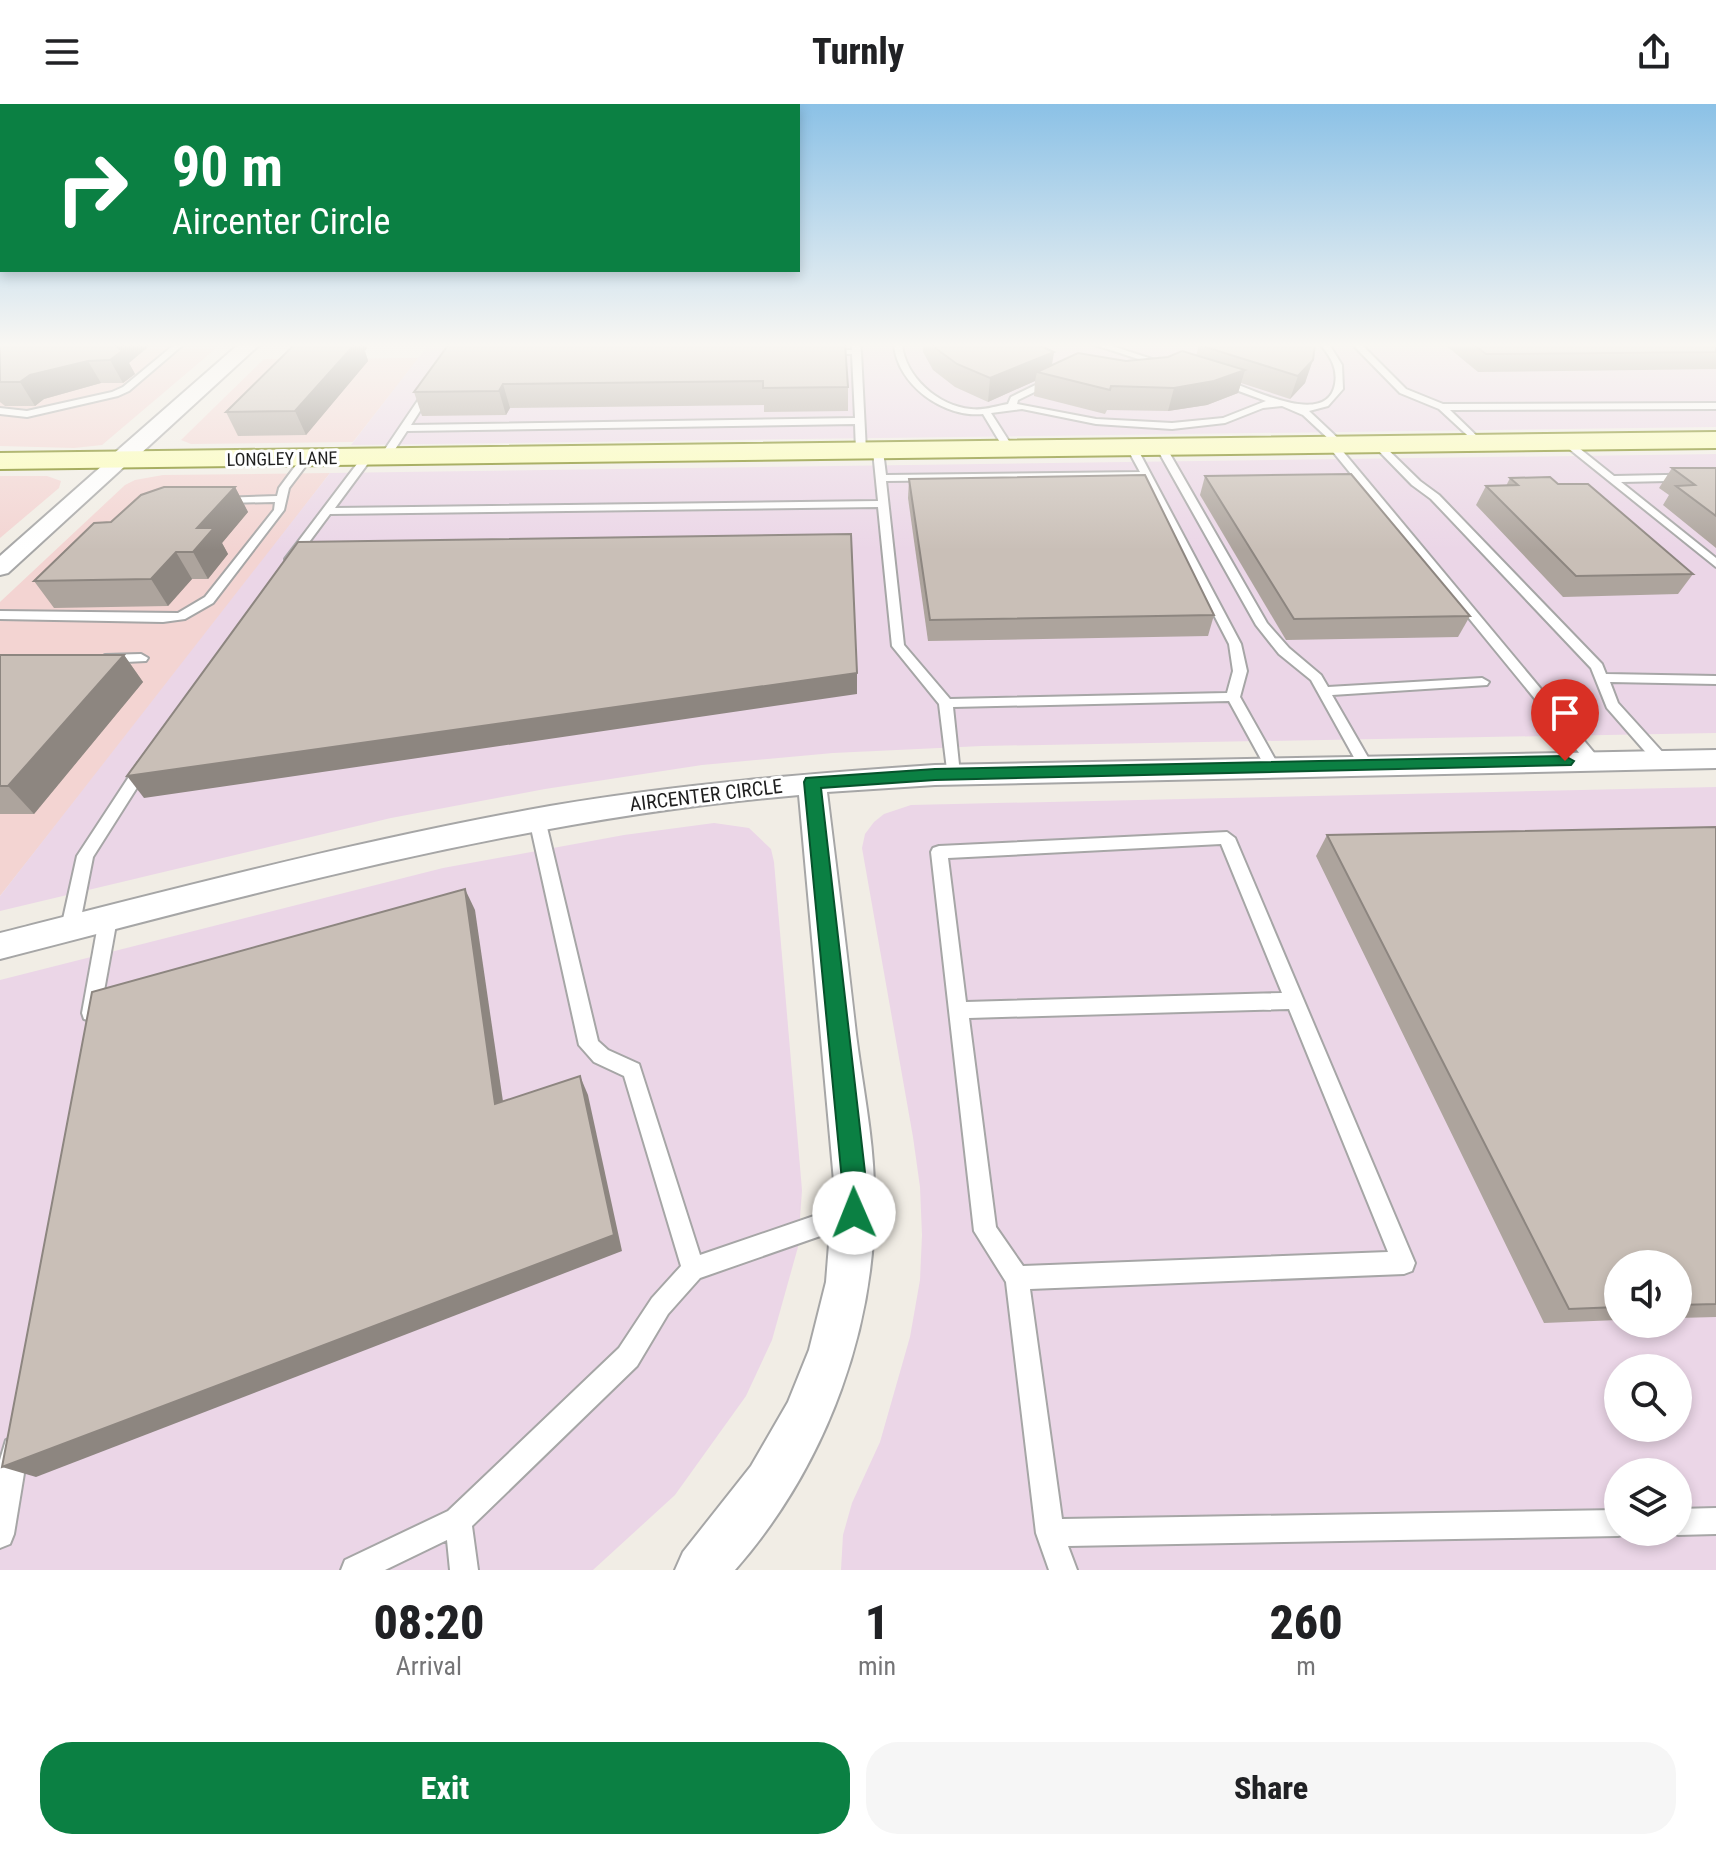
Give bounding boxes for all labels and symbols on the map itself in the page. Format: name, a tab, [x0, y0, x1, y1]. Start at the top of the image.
street label: LONGLEY LANE	[226, 447, 338, 470]
pin	[1531, 679, 1599, 761]
street label: AIRCENTER CIRCLE	[628, 774, 784, 816]
position arrow	[812, 1171, 896, 1255]

